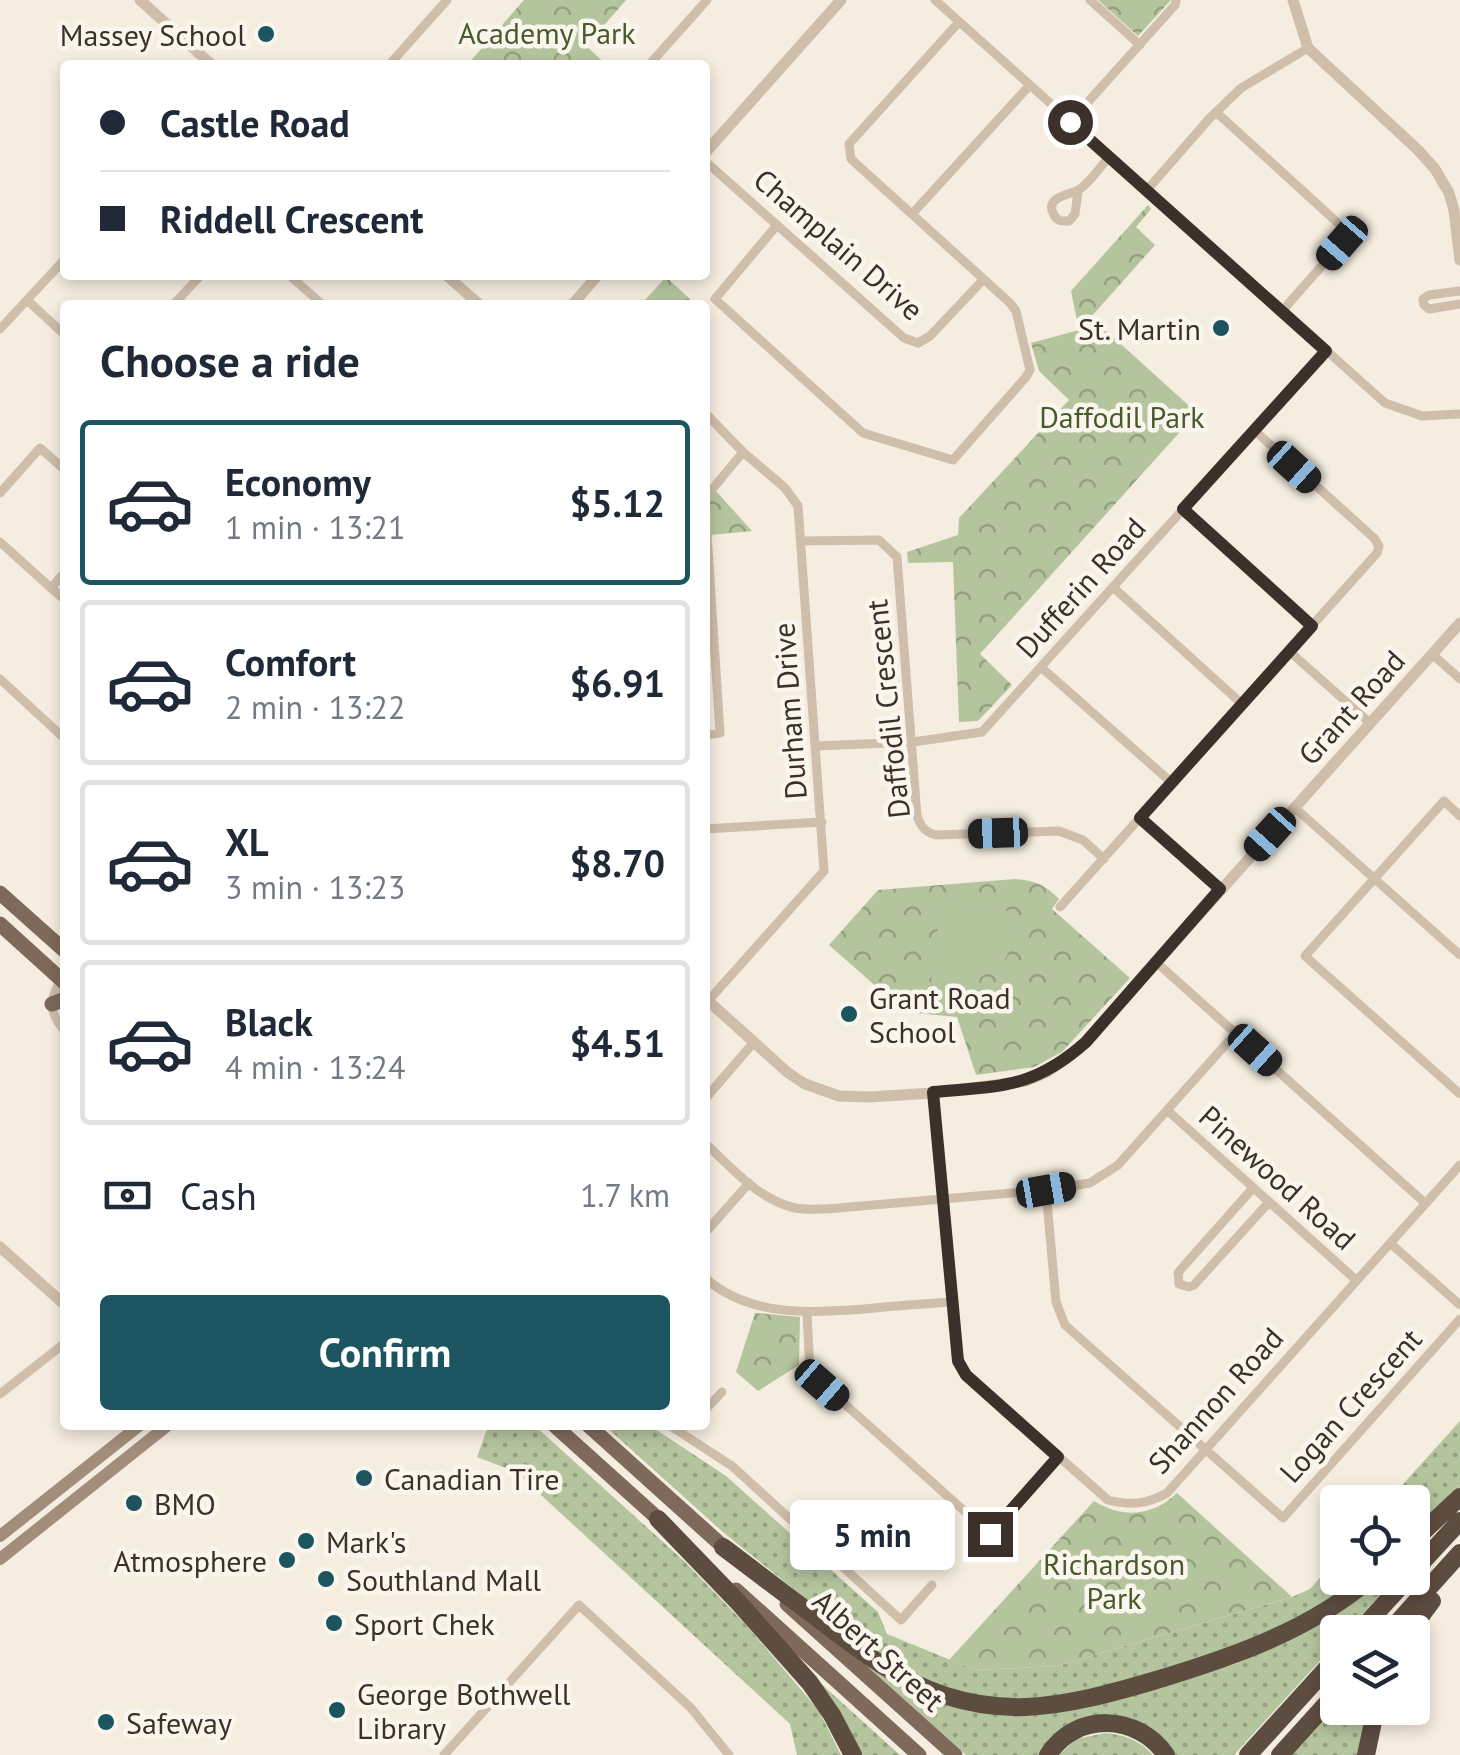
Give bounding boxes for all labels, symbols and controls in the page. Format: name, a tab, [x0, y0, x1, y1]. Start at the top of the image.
park label: Academy Park	[458, 13, 636, 52]
place label: Massey School	[60, 15, 246, 54]
marker: Massey School	[255, 23, 277, 45]
text: Castle Road	[160, 98, 350, 147]
route start	[1048, 100, 1093, 145]
street label: Champlain Drive	[746, 160, 932, 328]
text: Riddell Crescent	[160, 194, 423, 243]
car	[1311, 211, 1373, 275]
place label: St. Martin	[1078, 309, 1201, 348]
marker: St. Martin	[1210, 317, 1232, 339]
text: Choose a ride	[100, 331, 360, 389]
park label: Daffodil Park	[1039, 397, 1205, 436]
car	[1262, 436, 1326, 498]
text: Economy	[225, 457, 371, 506]
icon: car	[105, 458, 195, 548]
text: $5.12	[569, 478, 665, 527]
text: 1 min · 13:21	[225, 506, 405, 548]
street label: Dufferin Road	[1007, 509, 1153, 665]
street label: Daffodil Crescent	[856, 598, 918, 820]
street label: Durham Drive	[763, 621, 815, 801]
text: Comfort	[225, 637, 356, 686]
icon: car	[105, 638, 195, 728]
street label: Grant Road	[1289, 641, 1413, 773]
text: $6.91	[569, 658, 665, 707]
text: 2 min · 13:22	[225, 686, 405, 728]
car	[1239, 802, 1301, 866]
text: XL	[225, 817, 269, 866]
car	[967, 817, 1029, 849]
icon: car	[105, 818, 195, 908]
text: $8.70	[569, 838, 665, 887]
text: 3 min · 13:23	[225, 866, 405, 908]
place label: Grant Road School	[869, 978, 1011, 1051]
text: Black	[225, 997, 313, 1046]
icon: car	[105, 998, 195, 1088]
marker: Grant Road School	[838, 1003, 860, 1025]
text: $4.51	[569, 1018, 665, 1067]
car	[1223, 1019, 1287, 1081]
text: 4 min · 13:24	[225, 1046, 405, 1088]
street label: Pinewood Road	[1192, 1096, 1364, 1258]
icon: cash	[100, 1168, 155, 1223]
car	[1014, 1170, 1078, 1210]
text: Cash	[180, 1171, 257, 1220]
text: 1.7 km	[580, 1174, 670, 1216]
button: Confirm	[100, 1295, 670, 1410]
street label: Shannon Road	[1139, 1319, 1291, 1481]
street label: Logan Crescent	[1270, 1320, 1430, 1490]
car	[790, 1354, 854, 1416]
place label: Canadian Tire	[384, 1459, 559, 1498]
marker: Canadian Tire	[353, 1467, 375, 1489]
place label: BMO	[154, 1484, 216, 1523]
map controls	[1320, 1485, 1430, 1725]
button: locate	[1320, 1485, 1430, 1595]
marker: BMO	[123, 1492, 145, 1514]
callout: 5 min	[790, 1499, 955, 1569]
route end	[968, 1512, 1013, 1557]
text: 5 min	[833, 1514, 912, 1556]
place label: Mark's	[326, 1522, 407, 1561]
marker: Mark's	[295, 1530, 317, 1552]
place label: Atmosphere	[113, 1541, 267, 1580]
park label: Richardson Park	[1043, 1544, 1185, 1617]
marker: Atmosphere	[276, 1549, 298, 1571]
place label: Southland Mall	[346, 1560, 541, 1599]
marker: Southland Mall	[315, 1568, 337, 1590]
street label: Albert Street	[805, 1581, 953, 1719]
place label: Sport Chek	[354, 1604, 495, 1643]
marker: Sport Chek	[323, 1612, 345, 1634]
button: layers	[1320, 1615, 1430, 1725]
place label: George Bothwell Library	[357, 1674, 571, 1747]
marker: George Bothwell Library	[326, 1699, 348, 1721]
place label: Safeway	[126, 1703, 232, 1742]
marker: Safeway	[95, 1711, 117, 1733]

